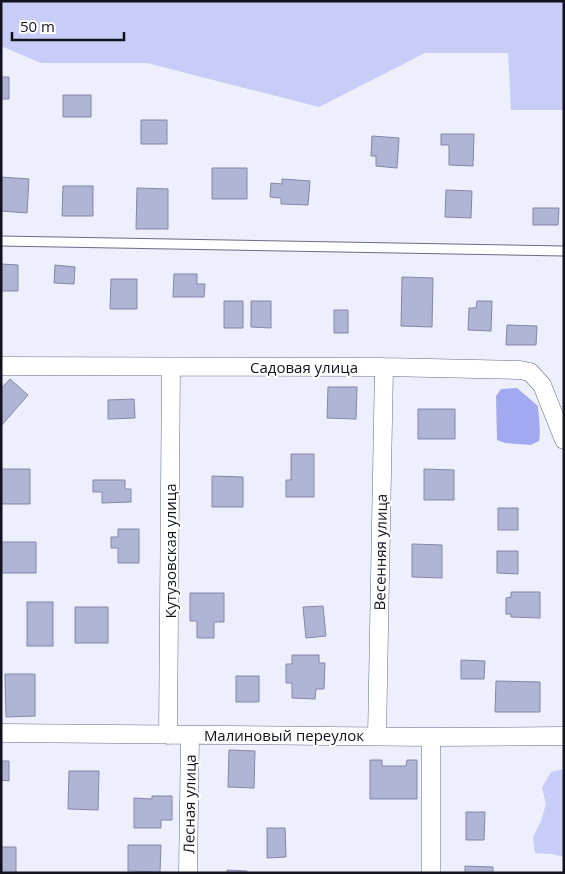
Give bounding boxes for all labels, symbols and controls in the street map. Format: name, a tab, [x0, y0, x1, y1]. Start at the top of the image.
scale bar	[12, 10, 125, 42]
text: 50 m	[20, 16, 55, 36]
street label: Садовая улица	[250, 357, 358, 377]
street label: Кутузовская улица	[160, 484, 180, 618]
street label: Весенняя улица	[369, 494, 391, 610]
street label: Малиновый переулок	[204, 725, 364, 745]
street label: Лесная улица	[178, 754, 200, 854]

